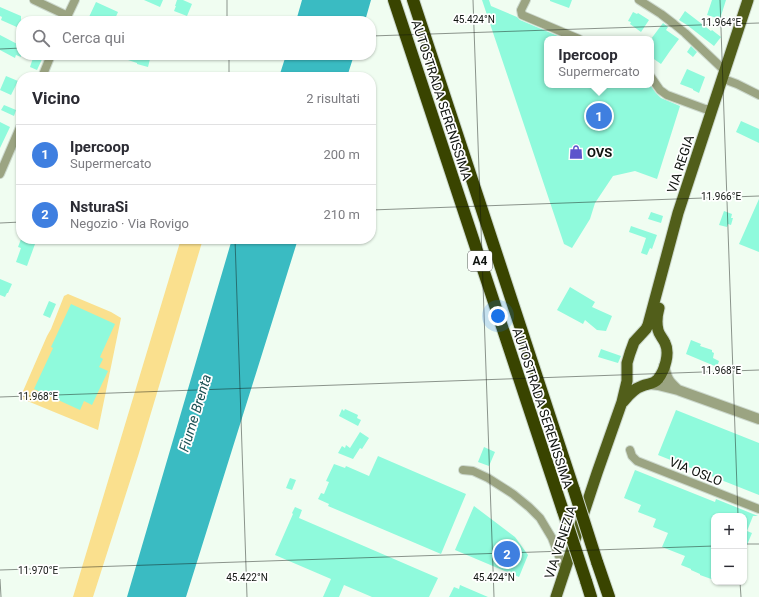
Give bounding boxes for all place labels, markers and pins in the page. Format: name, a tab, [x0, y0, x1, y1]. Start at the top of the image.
pin: 1	[586, 101, 612, 131]
shop icon: OVS	[568, 144, 584, 160]
place label: OVS	[587, 145, 612, 160]
pin: 2	[494, 539, 520, 569]

